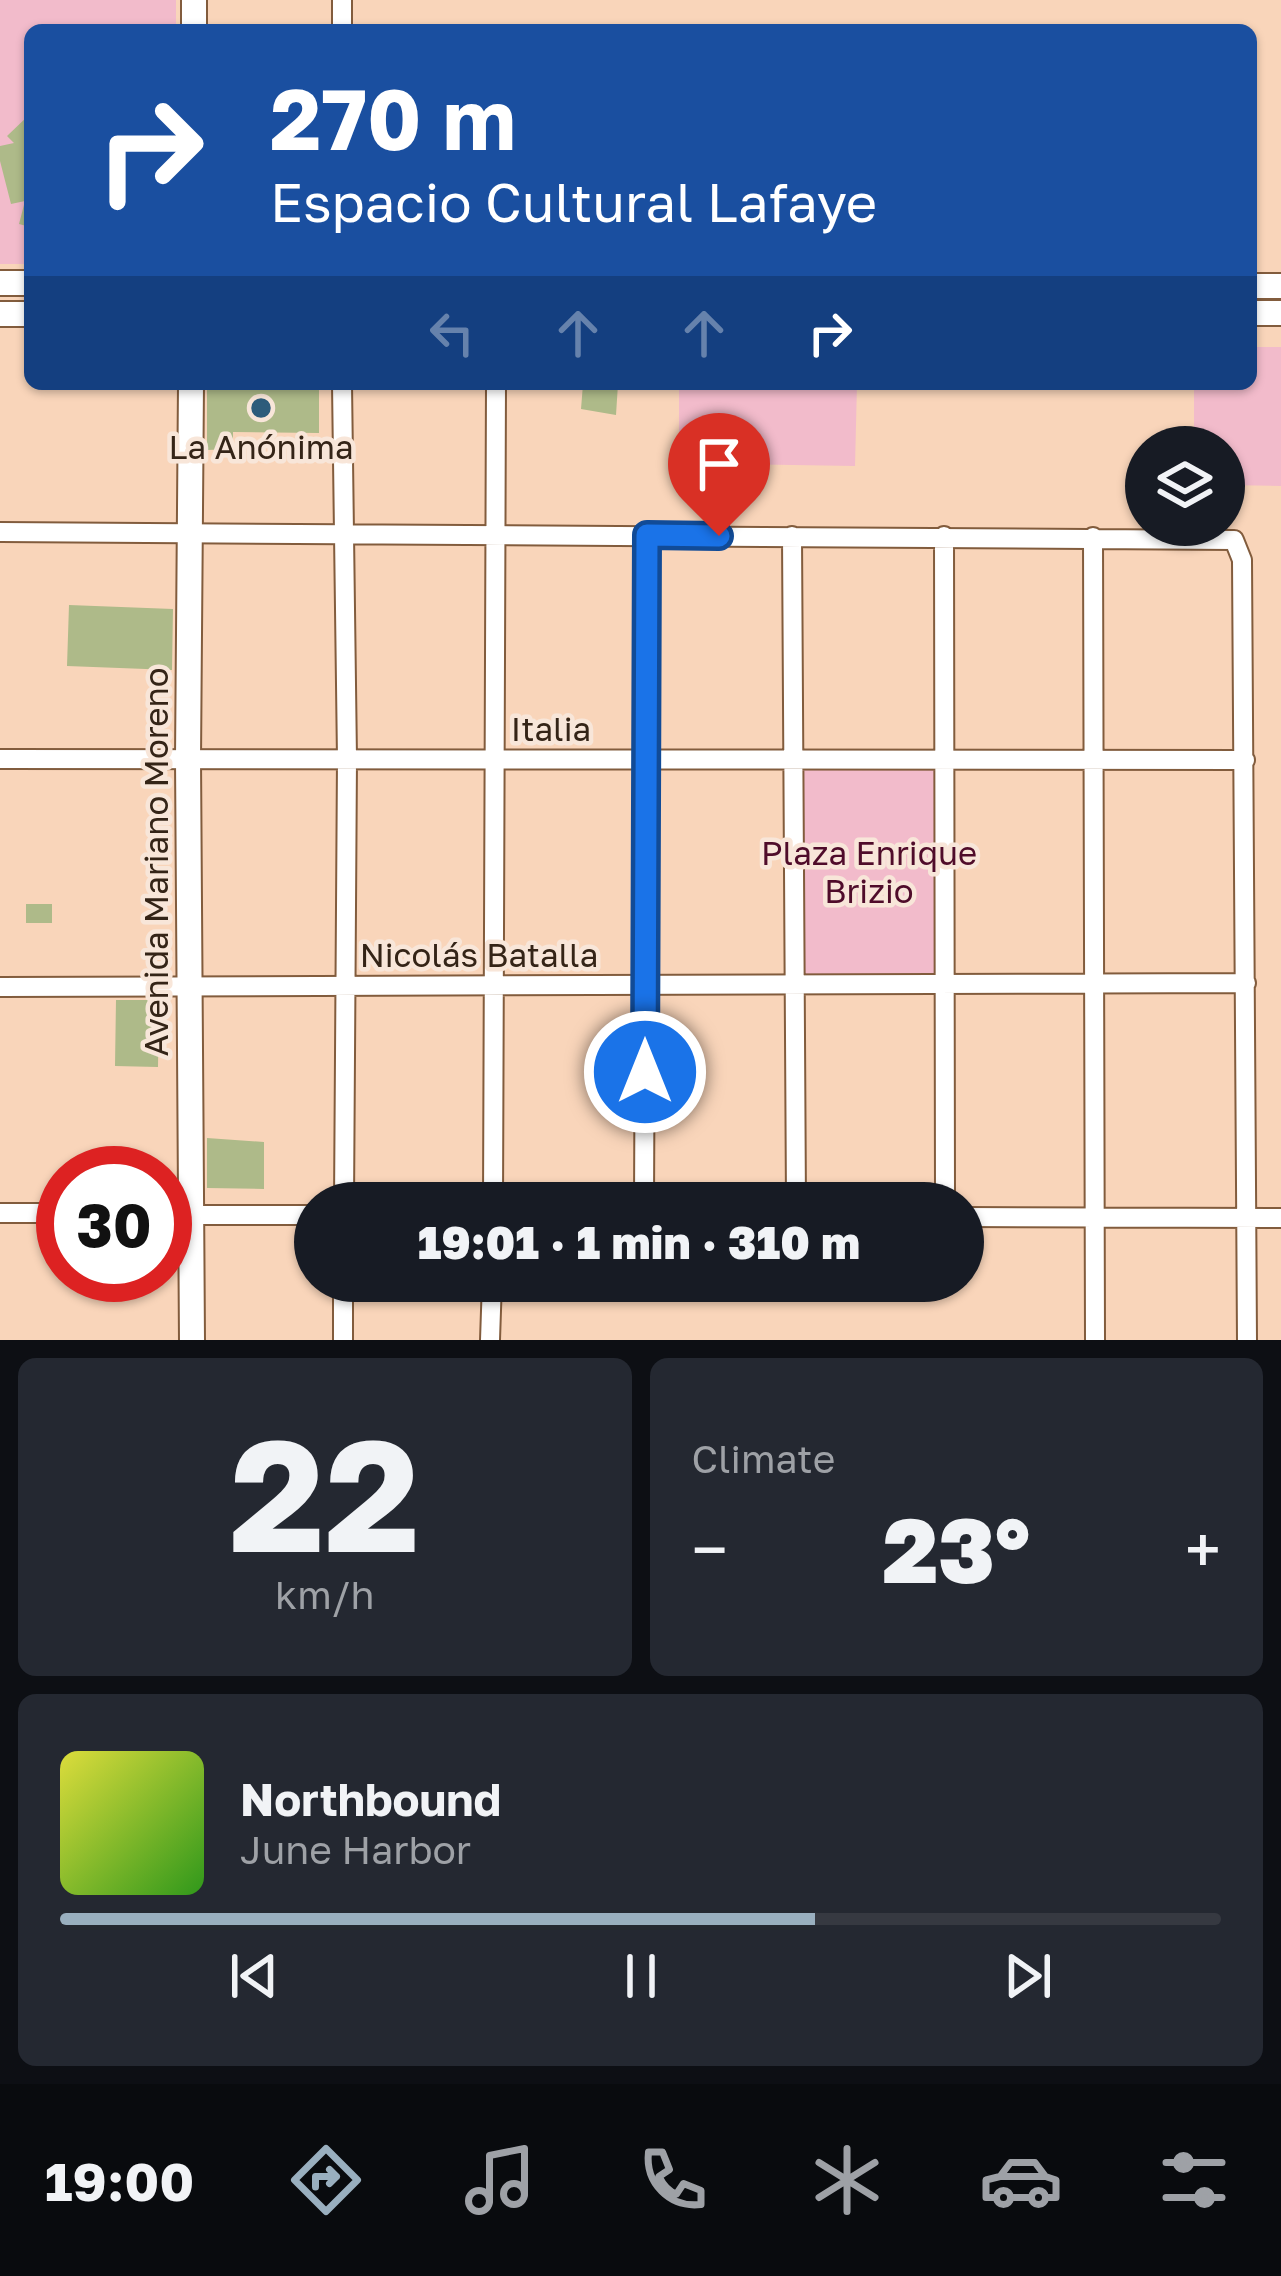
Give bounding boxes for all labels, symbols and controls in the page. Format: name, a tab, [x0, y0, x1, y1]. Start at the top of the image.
text: 270 m	[270, 68, 516, 168]
icon: right	[72, 72, 228, 228]
text: Espacio Cultural Lafaye	[270, 169, 877, 234]
icon: left	[419, 300, 485, 366]
icon: ahead	[545, 300, 611, 366]
icon: ahead	[671, 300, 737, 366]
icon: right	[797, 300, 863, 366]
marker: La Anónima	[248, 395, 274, 421]
pin	[668, 413, 770, 536]
map controls	[1125, 426, 1245, 546]
button: layers	[1125, 426, 1245, 546]
place label: La Anónima	[168, 427, 354, 466]
icon: arrive	[686, 431, 752, 497]
street label: Avenida Mariano Moreno	[136, 667, 175, 1057]
street label: Italia	[511, 709, 591, 748]
park label: Plaza Enrique Brizio	[761, 833, 977, 910]
street label: Nicolás Batalla	[360, 935, 598, 974]
position arrow	[582, 1009, 708, 1135]
speed limit sign: 30	[36, 1146, 192, 1302]
text: 19:01 · 1 min · 310 m	[418, 1215, 860, 1269]
text: 22	[230, 1399, 420, 1586]
text: Climate	[692, 1435, 835, 1482]
text: 23°	[882, 1495, 1030, 1603]
text: −	[692, 1509, 728, 1589]
text: +	[1185, 1509, 1221, 1589]
text: km/h	[275, 1571, 374, 1618]
text: Northbound	[240, 1772, 501, 1826]
text: June Harbor	[240, 1826, 471, 1873]
icon: previous	[221, 1943, 287, 2009]
icon: pause	[608, 1943, 674, 2009]
icon: next	[995, 1943, 1061, 2009]
icon: directions	[284, 2138, 368, 2222]
icon: music	[458, 2138, 542, 2222]
icon: phone	[631, 2138, 715, 2222]
icon: climate	[805, 2138, 889, 2222]
icon: car	[979, 2138, 1063, 2222]
icon: filters	[1152, 2138, 1236, 2222]
text: 19:00	[45, 2148, 194, 2213]

